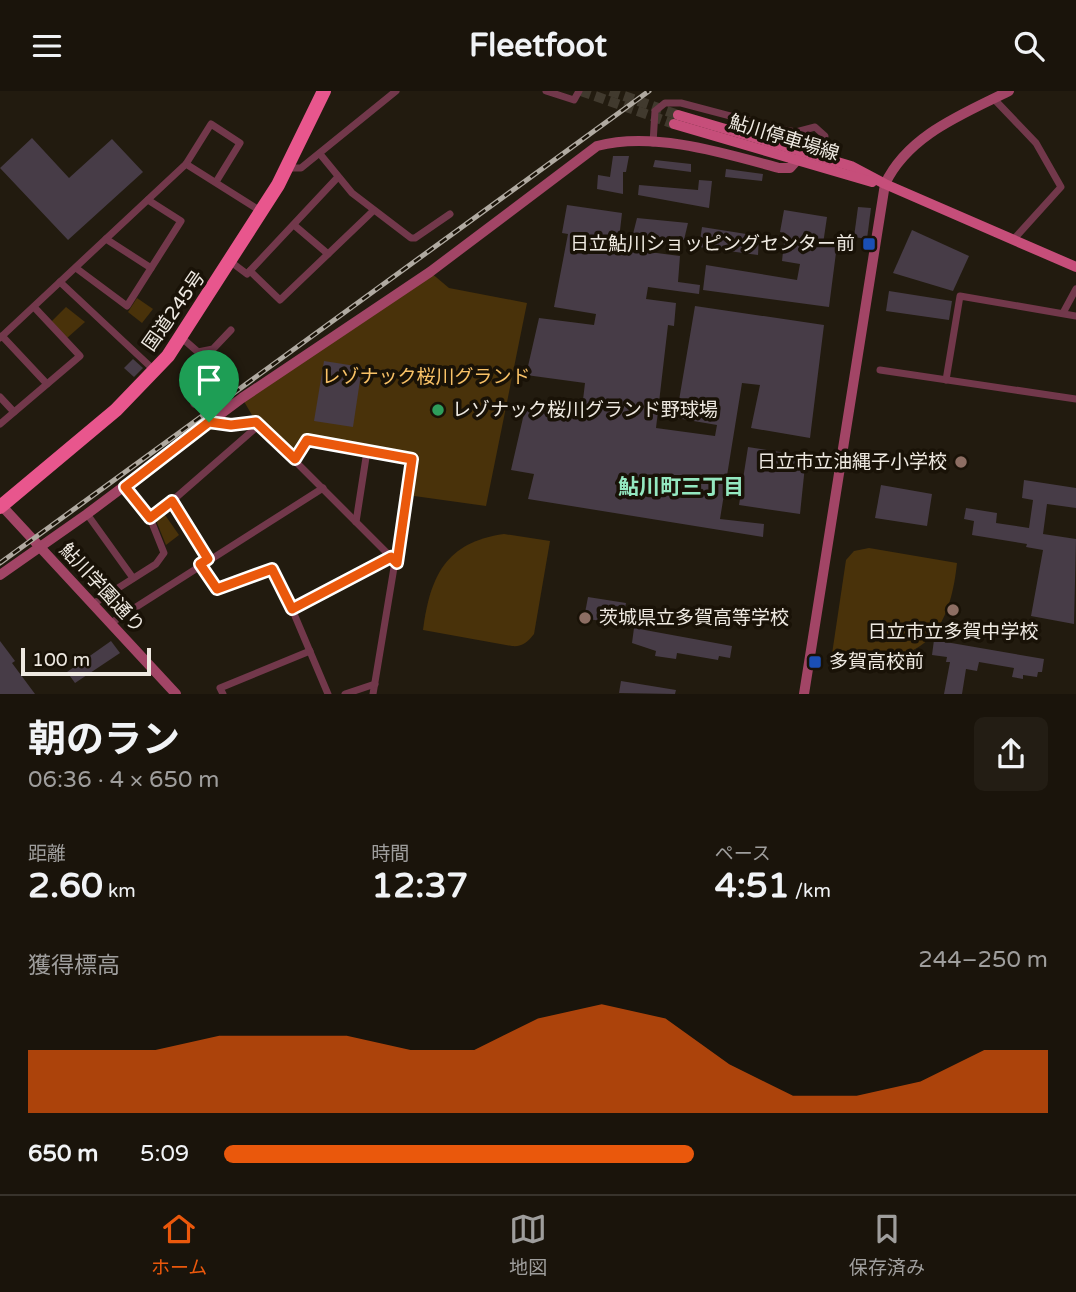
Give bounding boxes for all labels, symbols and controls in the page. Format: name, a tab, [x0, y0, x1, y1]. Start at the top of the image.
icon: menu	[28, 27, 66, 65]
text: Fleetfoot	[469, 27, 607, 65]
icon: search	[1010, 27, 1048, 65]
street label: 鮎川停車場線	[726, 111, 842, 165]
place label: 日立鮎川ショッピングセンター前	[570, 233, 855, 255]
marker: 日立鮎川ショッピングセンター前	[861, 236, 877, 252]
street label: 国道245号	[138, 267, 210, 355]
pin	[179, 350, 239, 422]
icon: arrive	[190, 361, 228, 399]
park label: レゾナック桜川グランド	[321, 366, 531, 388]
place label: レゾナック桜川グランド野球場	[452, 399, 718, 421]
marker: レゾナック桜川グランド野球場	[430, 402, 446, 418]
place label: 日立市立油縄子小学校	[757, 451, 947, 473]
marker: 日立市立油縄子小学校	[953, 454, 969, 470]
district label: 鮎川町三丁目	[618, 475, 744, 500]
street label: 鮎川学園通り	[55, 539, 149, 637]
marker: 日立市立多賀中学校	[945, 602, 961, 618]
place label: 茨城県立多賀高等学校	[599, 607, 789, 629]
marker: 茨城県立多賀高等学校	[577, 610, 593, 626]
place label: 日立市立多賀中学校	[867, 621, 1039, 643]
scale bar	[21, 645, 150, 676]
text: 100 m	[32, 649, 90, 671]
place label: 多賀高校前	[829, 651, 924, 673]
marker: 多賀高校前	[807, 654, 823, 670]
text: 朝のラン	[28, 717, 180, 763]
button: share	[974, 717, 1048, 791]
text: 06:36 · 4 × 650 m	[28, 766, 219, 794]
text: 距離	[28, 843, 66, 865]
text: 時間	[371, 843, 409, 865]
text: ペース	[715, 843, 771, 865]
text: 2.60	[28, 865, 103, 907]
text: 12:37	[371, 865, 468, 907]
text: 4:51	[715, 865, 790, 907]
text: km	[103, 880, 136, 902]
text: /km	[790, 880, 831, 902]
text: 244–250 m	[918, 946, 1048, 974]
text: 獲得標高	[28, 952, 120, 980]
text: 650 m	[28, 1140, 98, 1168]
text: 5:09	[140, 1140, 189, 1168]
tab: ホーム	[151, 1210, 207, 1279]
tab: 地図	[509, 1210, 547, 1279]
tab: 保存済み	[849, 1210, 925, 1279]

